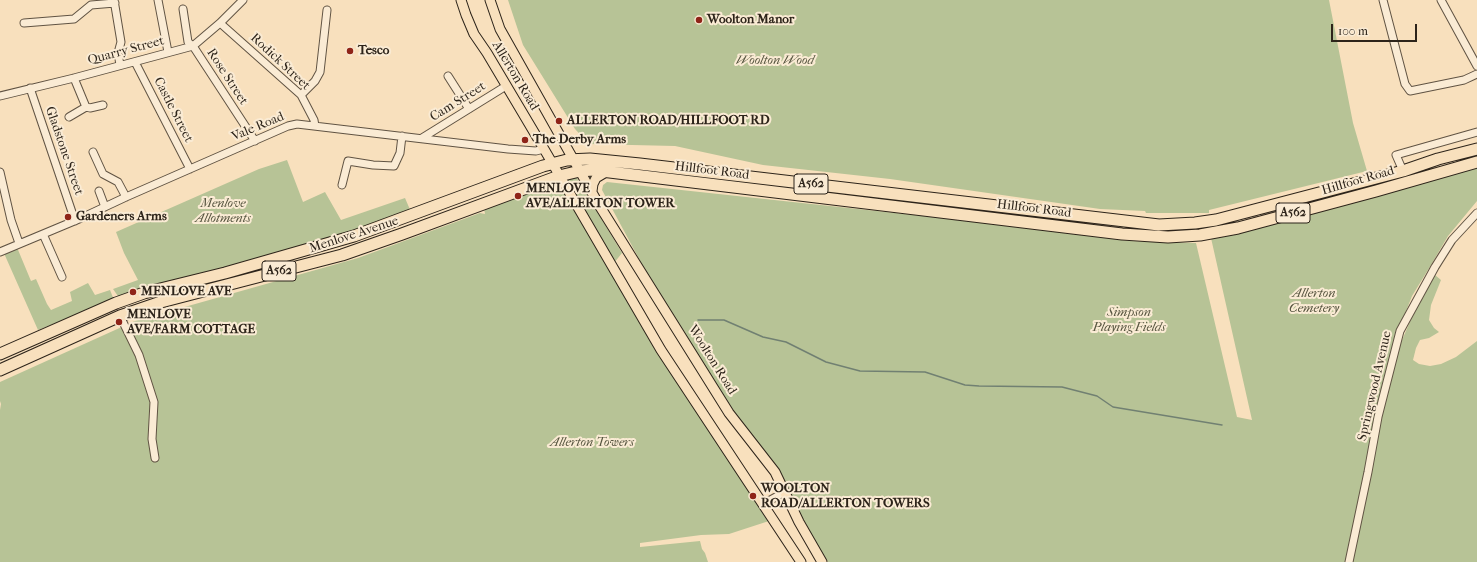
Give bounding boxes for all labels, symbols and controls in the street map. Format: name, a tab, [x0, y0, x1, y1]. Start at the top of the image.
place label: Woolton Manor	[707, 12, 794, 28]
marker: Woolton Manor	[694, 15, 704, 25]
scale bar	[1333, 16, 1419, 42]
text: 100 m	[1338, 24, 1368, 38]
street label: Rodick Street	[247, 30, 313, 94]
street label: Quarry Street	[86, 33, 166, 69]
street label: Allerton Road	[488, 39, 542, 113]
place label: Tesco	[358, 43, 389, 59]
street label: Rose Street	[203, 46, 251, 108]
marker: Tesco	[345, 46, 355, 56]
park label: Woolton Wood	[736, 53, 814, 69]
street label: Castle Street	[150, 75, 196, 145]
street label: Cam Street	[427, 79, 489, 125]
street label: Gladstone Street	[42, 105, 86, 197]
street label: Vale Road	[229, 109, 287, 145]
place label: ALLERTON ROAD/HILLFOOT RD	[567, 113, 770, 129]
marker: ALLERTON ROAD/HILLFOOT RD	[554, 116, 564, 126]
place label: The Derby Arms	[533, 132, 626, 148]
marker: The Derby Arms	[520, 135, 530, 145]
street label: Hillfoot Road	[674, 159, 750, 183]
street label: Hillfoot Road	[1320, 163, 1396, 199]
road number: A562	[794, 174, 828, 194]
place label: MENLOVE AVE/ALLERTON TOWER	[526, 181, 675, 212]
marker: MENLOVE AVE/ALLERTON TOWER	[513, 191, 523, 201]
park label: Menlove Allotments	[195, 196, 251, 227]
street label: Hillfoot Road	[996, 197, 1072, 221]
road number: A562	[1276, 203, 1310, 223]
place label: Gardeners Arms	[76, 209, 167, 225]
marker: Gardeners Arms	[63, 212, 73, 222]
street label: Menlove Avenue	[307, 213, 401, 257]
road number: A562	[262, 261, 296, 281]
place label: MENLOVE AVE	[141, 284, 232, 300]
park label: Allerton Cemetery	[1289, 286, 1339, 317]
marker: MENLOVE AVE	[128, 287, 138, 297]
park label: Simpson Playing Fields	[1093, 305, 1165, 336]
place label: MENLOVE AVE/FARM COTTAGE	[127, 307, 255, 338]
marker: MENLOVE AVE/FARM COTTAGE	[114, 317, 124, 327]
street label: Woolton Road	[684, 322, 740, 398]
street label: Springwood Avenue	[1355, 330, 1395, 442]
park label: Allerton Towers	[550, 435, 634, 451]
place label: WOOLTON ROAD/ALLERTON TOWERS	[761, 481, 930, 512]
marker: WOOLTON ROAD/ALLERTON TOWERS	[748, 491, 758, 501]

